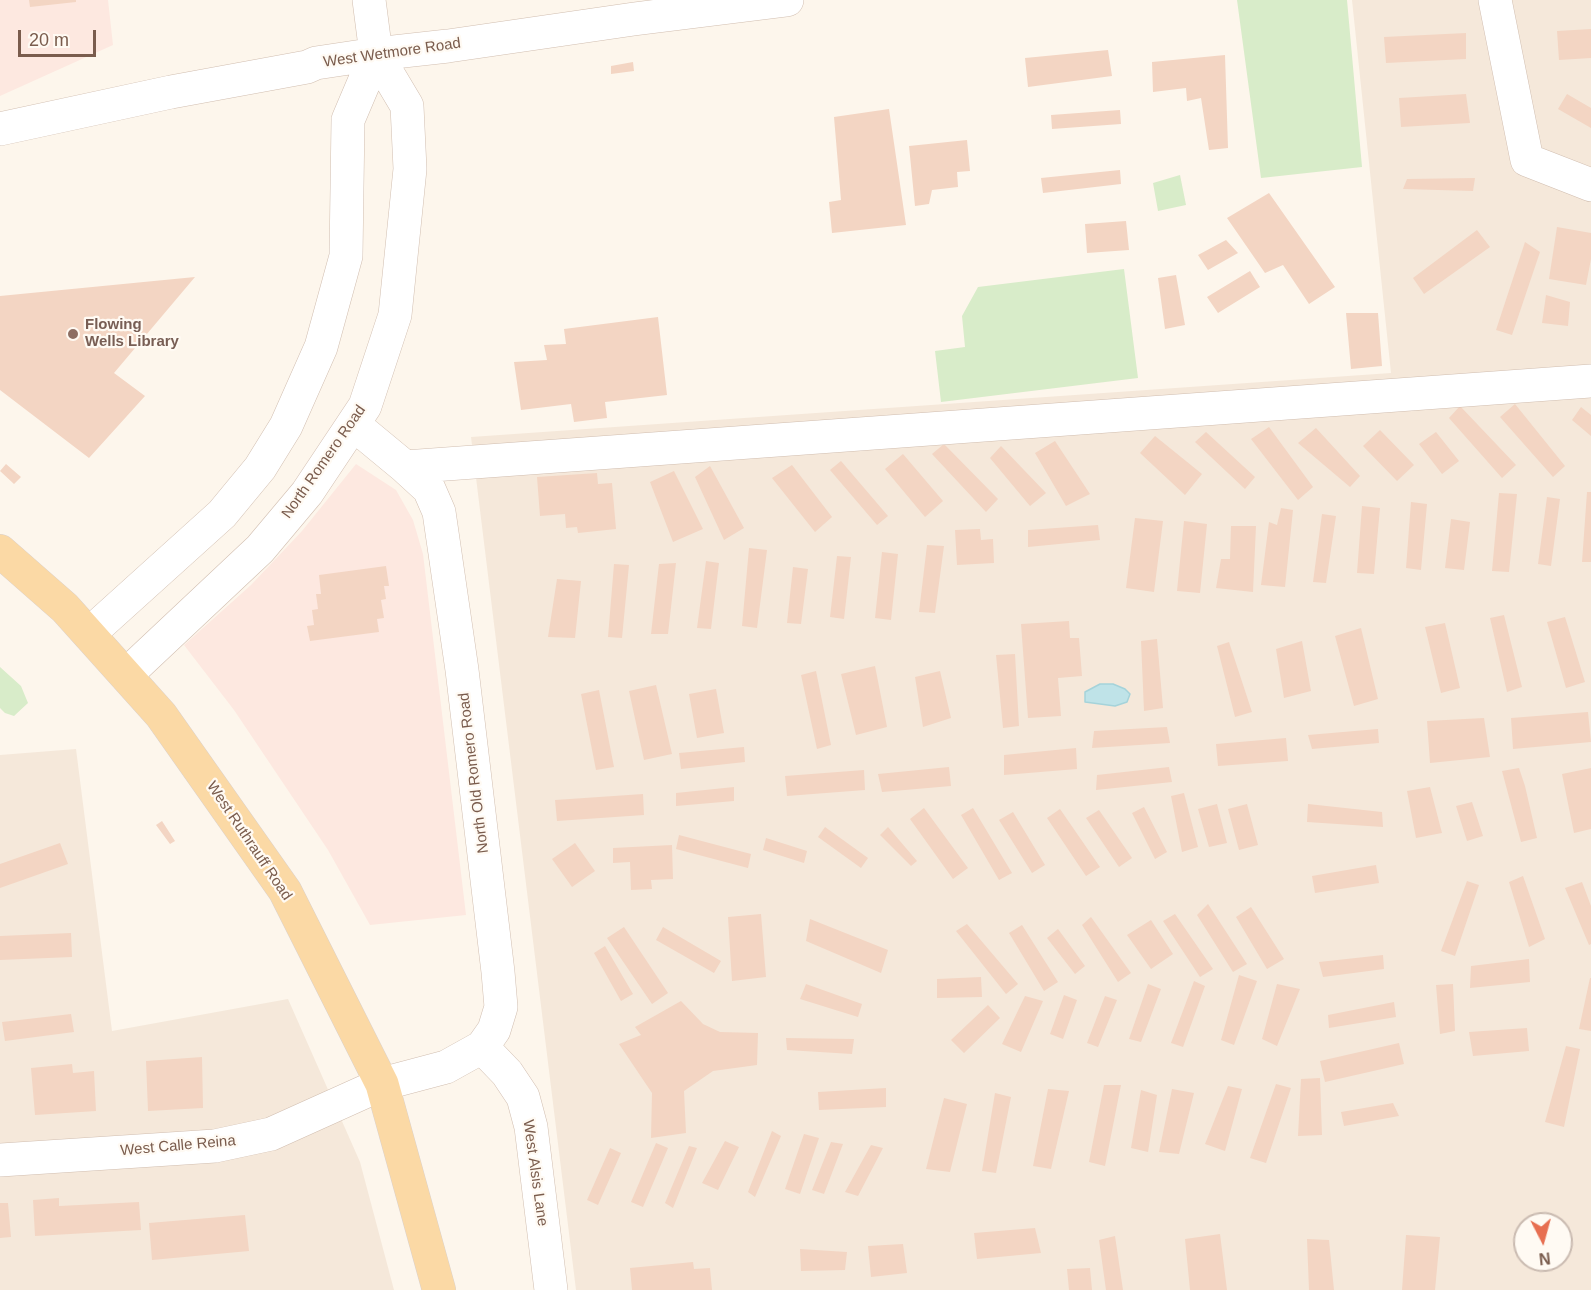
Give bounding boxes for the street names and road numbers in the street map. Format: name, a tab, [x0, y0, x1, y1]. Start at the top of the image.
street label: West Wetmore Road	[322, 34, 462, 72]
street label: North Romero Road	[278, 402, 370, 522]
street label: North Old Romero Road	[455, 692, 493, 854]
street label: West Ruthrauff Road	[203, 778, 295, 904]
street label: West Alsis Lane	[519, 1119, 551, 1227]
street label: West Calle Reina	[120, 1132, 236, 1160]

